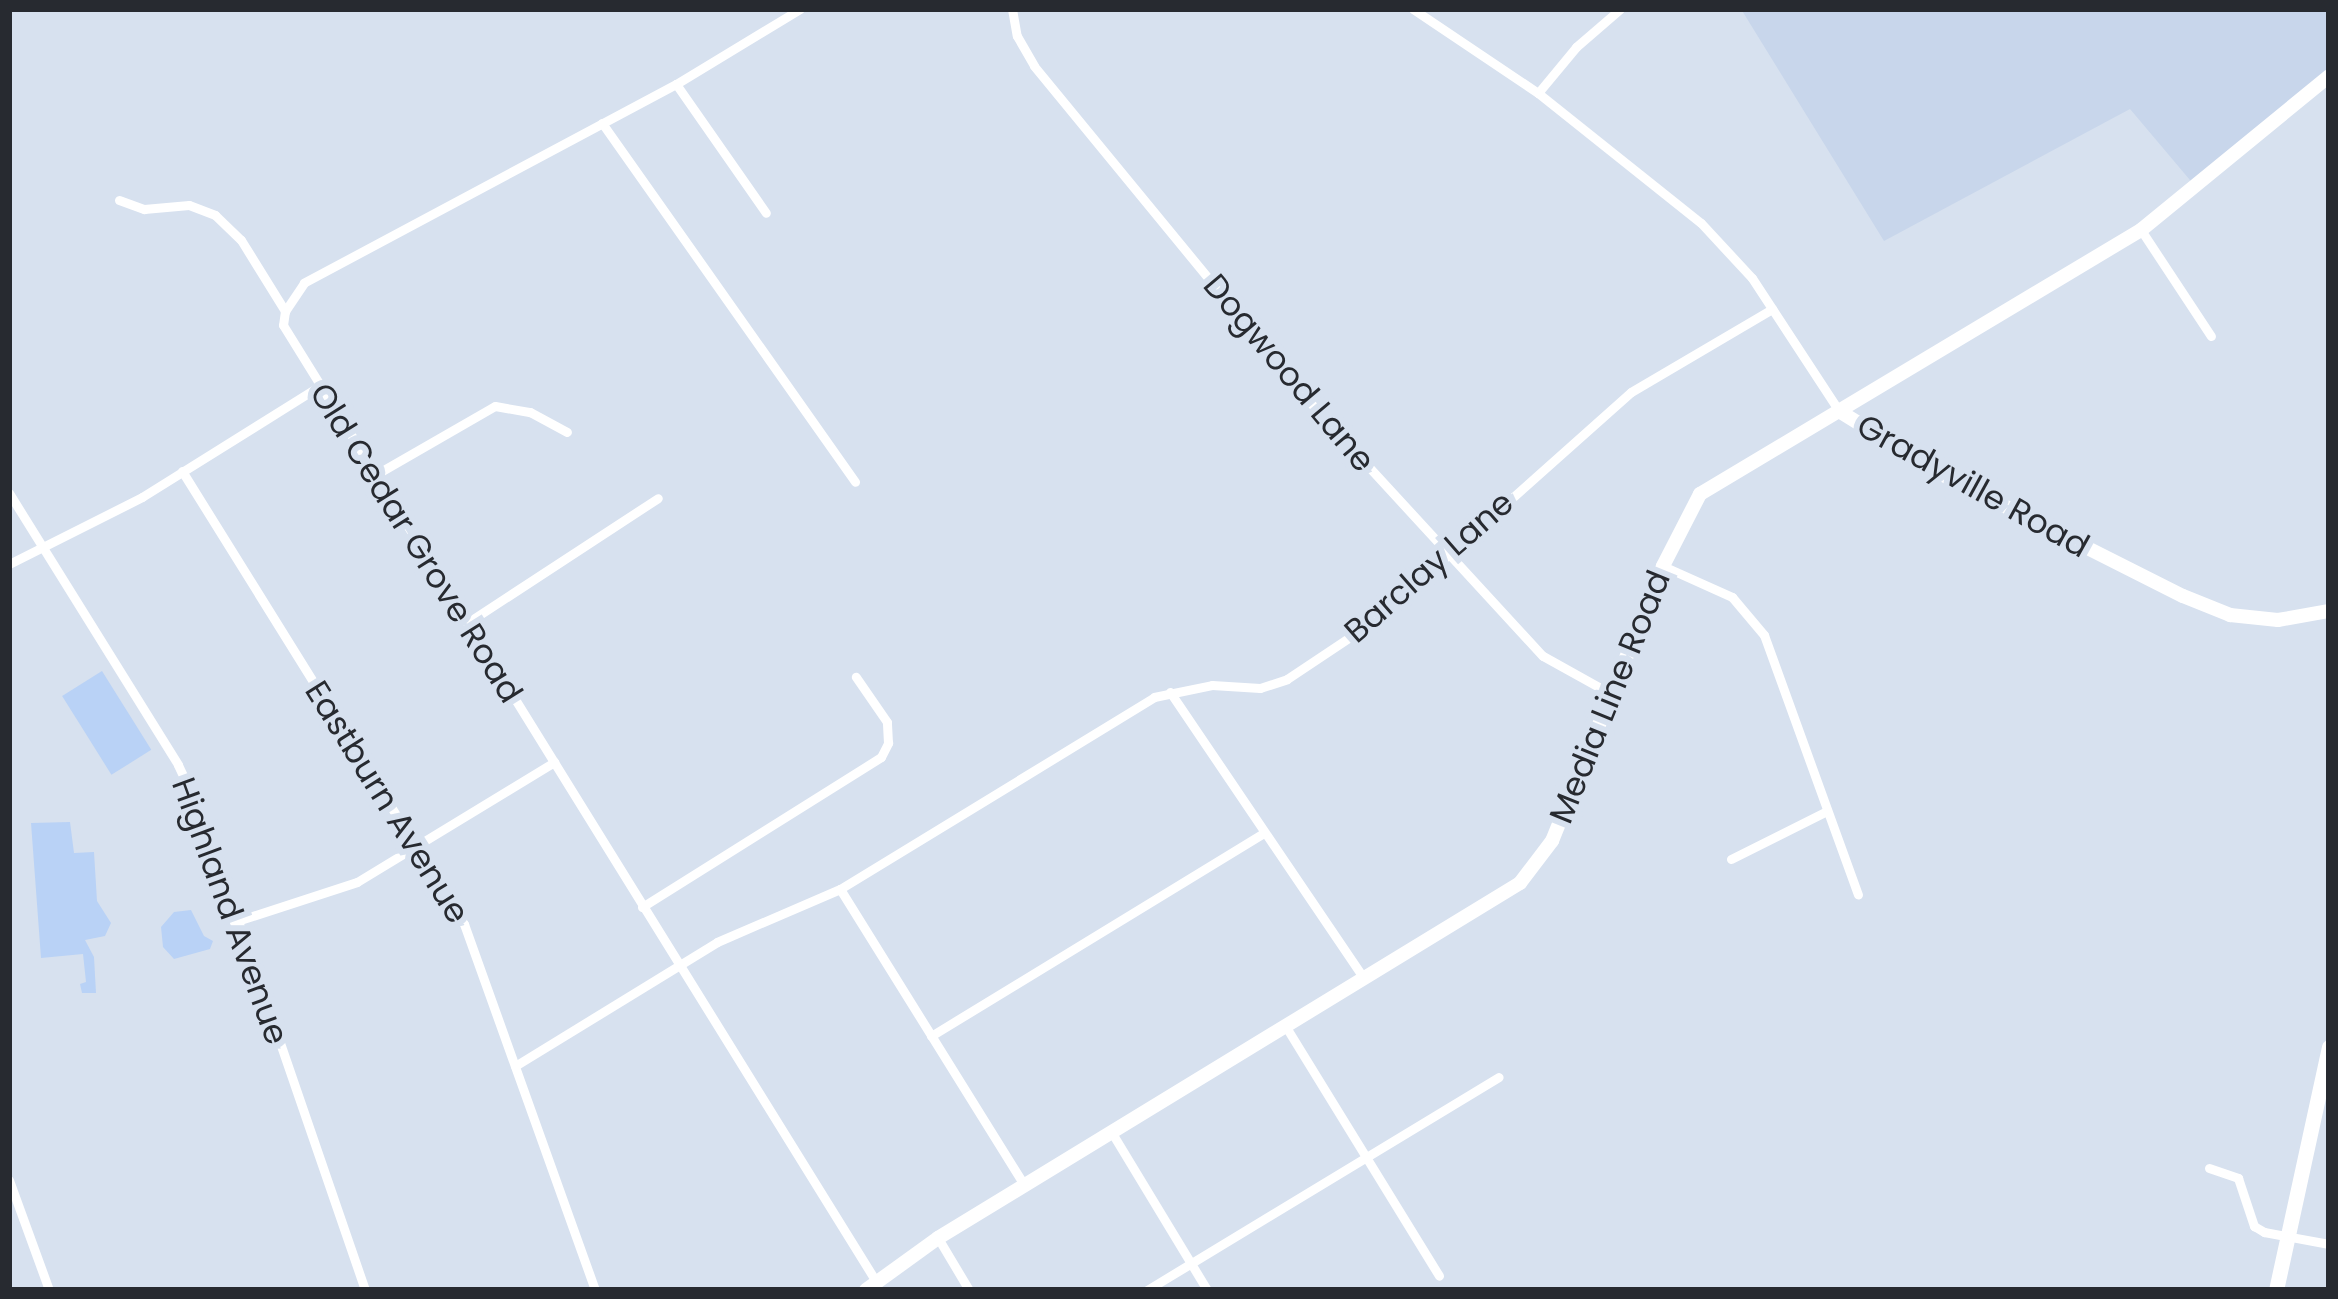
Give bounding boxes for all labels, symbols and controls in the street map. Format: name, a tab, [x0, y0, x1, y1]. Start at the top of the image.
street label: Dogwood Lane	[1195, 266, 1383, 480]
street label: Old Cedar Grove Road	[301, 376, 531, 710]
street label: Gradyville Road	[1850, 406, 2096, 566]
street label: Barclay Lane	[1336, 483, 1522, 651]
street label: Media Line Road	[1541, 565, 1679, 829]
street label: Eastburn Avenue	[297, 674, 477, 930]
street label: Highland Avenue	[163, 772, 297, 1050]

